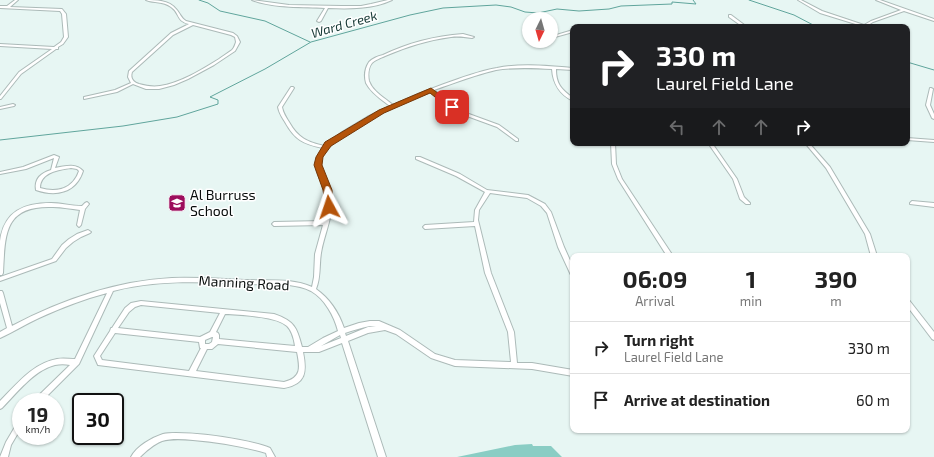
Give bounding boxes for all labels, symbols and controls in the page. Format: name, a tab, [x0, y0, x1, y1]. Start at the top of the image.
water label: Ward Creek	[309, 7, 379, 41]
north arrow	[522, 12, 558, 48]
map controls	[522, 12, 558, 48]
text: 330 m	[656, 38, 736, 72]
icon: right	[590, 40, 642, 92]
text: Laurel Field Lane	[656, 72, 794, 94]
pin	[435, 90, 469, 124]
icon: arrive	[441, 96, 463, 118]
icon: left	[666, 116, 688, 138]
icon: ahead	[708, 116, 730, 138]
icon: ahead	[750, 116, 772, 138]
icon: right	[792, 116, 814, 138]
place label: Al Burruss School	[190, 186, 256, 219]
position arrow	[308, 186, 350, 228]
school or university icon: Al Burruss School	[167, 193, 187, 213]
text: 06:09	[623, 264, 687, 293]
text: 1	[746, 264, 756, 293]
text: 390	[815, 264, 857, 293]
street label: Manning Road	[198, 272, 290, 293]
text: Arrival	[635, 293, 675, 309]
text: min	[740, 293, 762, 309]
text: m	[830, 293, 842, 309]
text: Turn right	[624, 331, 694, 349]
icon: right	[590, 337, 612, 359]
text: 330 m	[848, 339, 890, 357]
text: Laurel Field Lane	[624, 349, 723, 365]
icon: arrive	[590, 389, 612, 411]
text: Arrive at destination	[624, 391, 770, 409]
text: 60 m	[856, 391, 890, 409]
speed limit sign: 30	[72, 393, 124, 445]
text: 19	[28, 402, 48, 426]
text: km/h	[26, 423, 50, 435]

